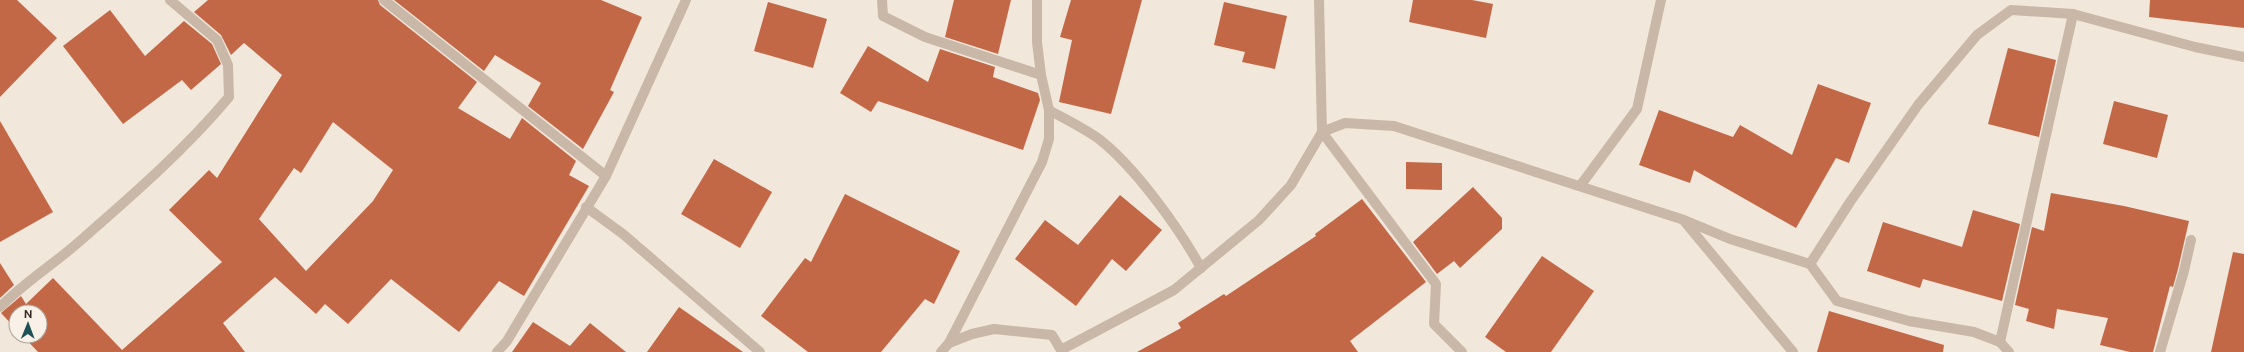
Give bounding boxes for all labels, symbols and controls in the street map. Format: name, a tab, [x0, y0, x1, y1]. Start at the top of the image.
north arrow	[8, 304, 48, 344]
text: N	[24, 308, 33, 320]

